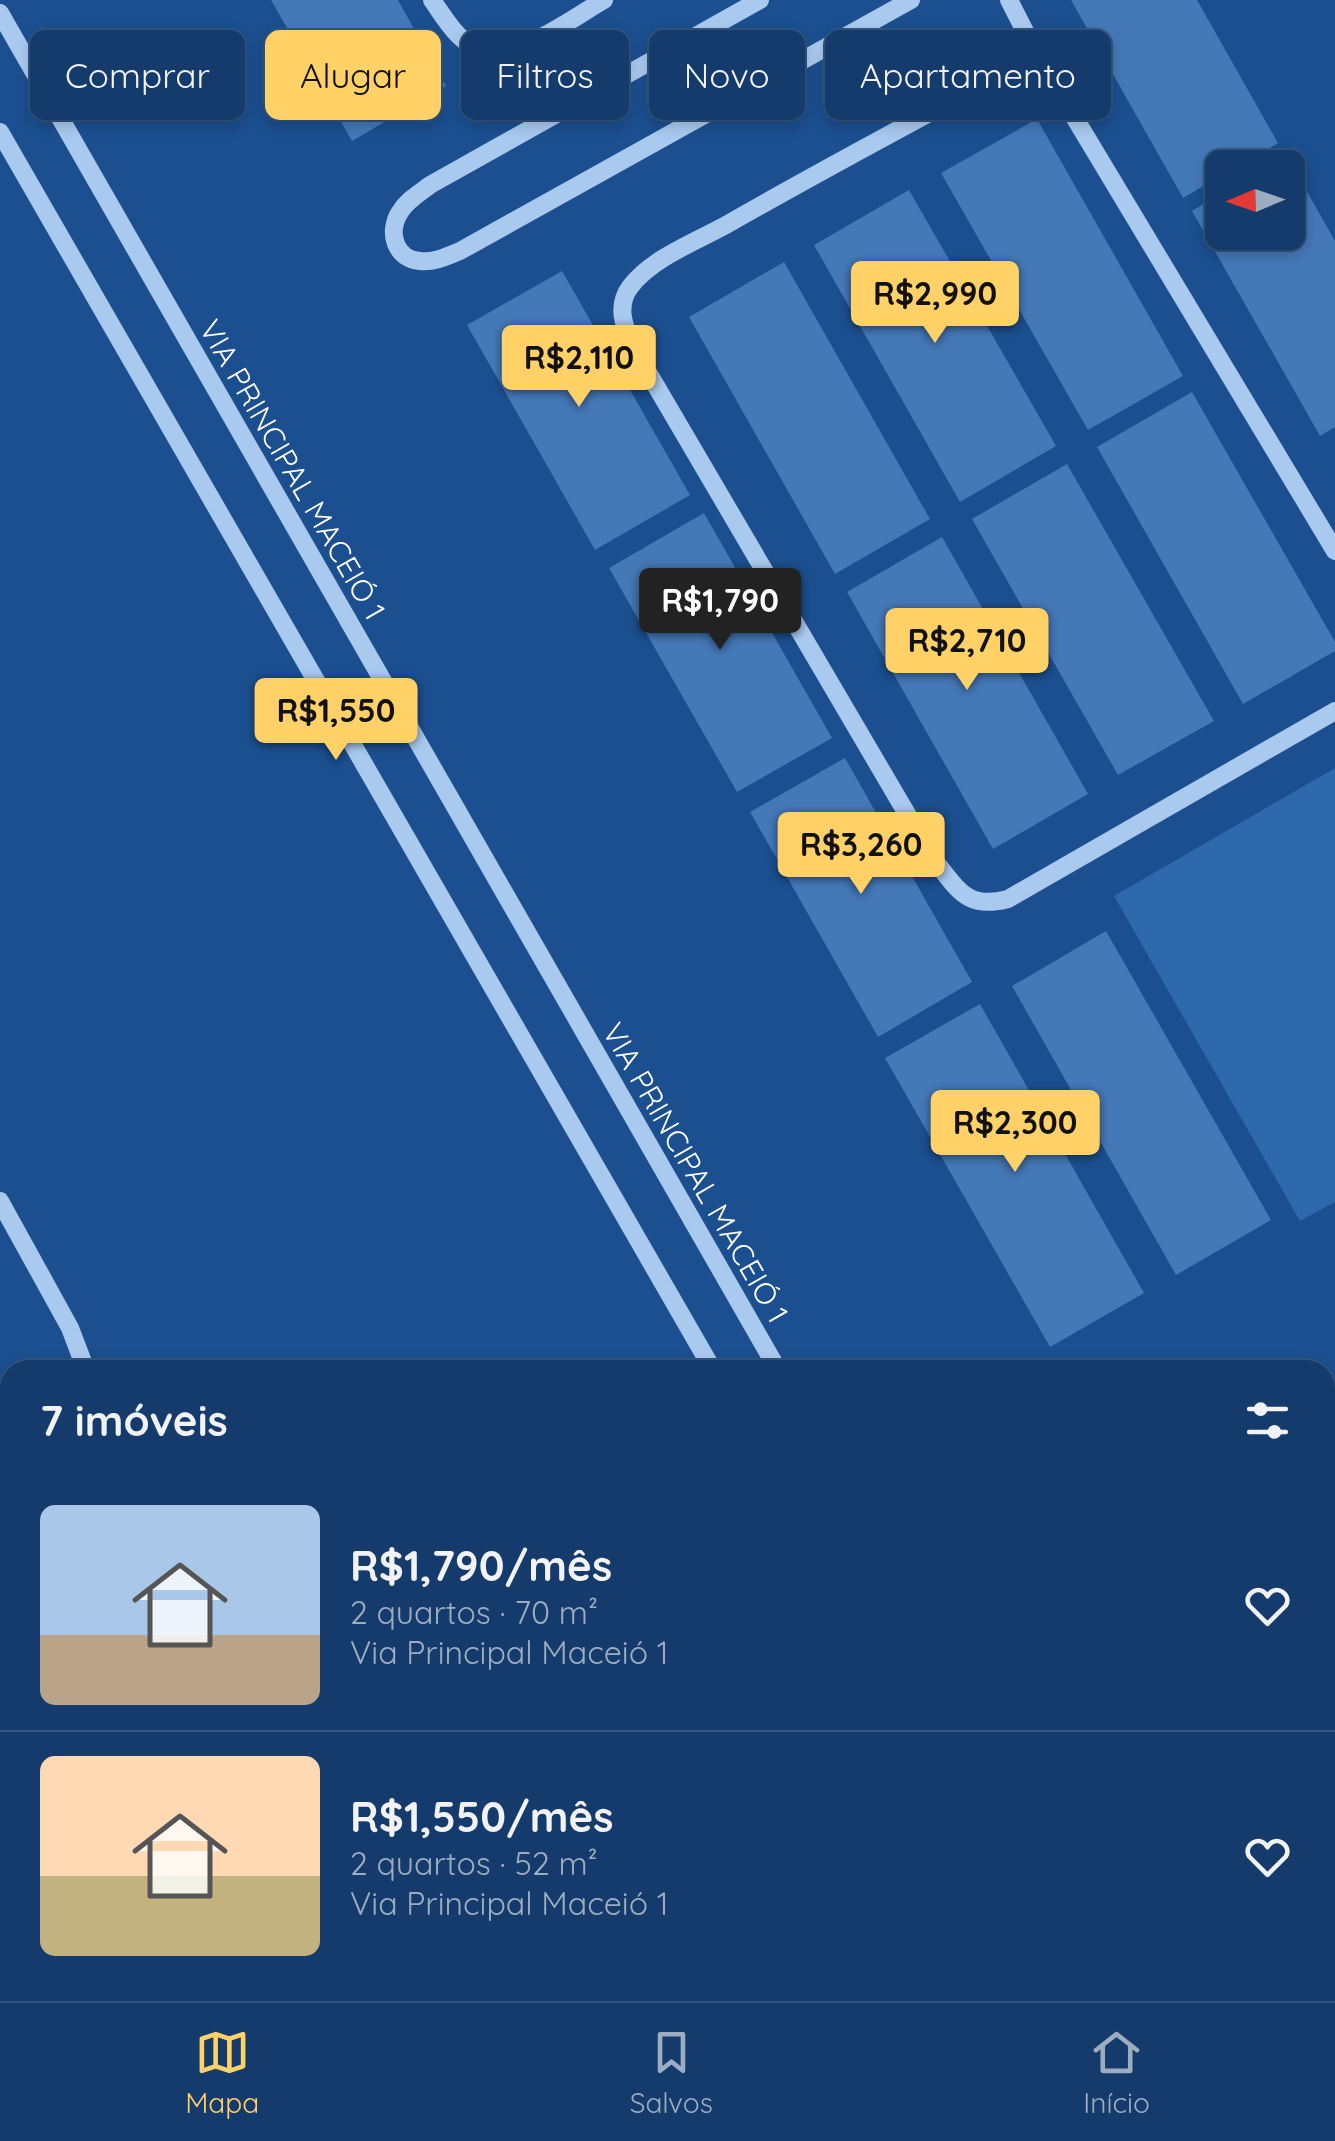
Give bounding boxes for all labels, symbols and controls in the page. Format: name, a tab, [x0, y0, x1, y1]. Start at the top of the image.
chip: Comprar	[30, 30, 245, 120]
chip: Alugar	[265, 30, 441, 120]
chip: Filtros	[461, 30, 629, 120]
chip: Novo	[649, 30, 805, 120]
chip: Apartamento	[825, 30, 1111, 120]
north arrow	[1205, 150, 1305, 250]
map controls	[1205, 150, 1305, 250]
pin: R$2,990	[843, 261, 1027, 346]
text: R$2,990	[873, 273, 997, 313]
street label: VIA PRINCIPAL MACEIÓ 1	[191, 313, 394, 626]
pin: R$2,110	[487, 325, 671, 410]
text: R$2,110	[524, 337, 634, 377]
pin: R$1,790	[628, 568, 812, 653]
text: R$1,790	[661, 580, 779, 620]
pin: R$2,710	[875, 608, 1059, 693]
text: R$2,710	[907, 620, 1027, 660]
pin: R$1,550	[244, 678, 428, 763]
text: R$1,550	[277, 690, 395, 730]
pin: R$3,260	[769, 812, 953, 897]
text: R$3,260	[800, 824, 922, 864]
street label: VIA PRINCIPAL MACEIÓ 1	[594, 1016, 797, 1329]
pin: R$2,300	[923, 1090, 1107, 1175]
text: R$2,300	[953, 1102, 1077, 1142]
icon: filters	[1240, 1393, 1295, 1448]
text: 7 imóveis	[40, 1394, 228, 1447]
text: R$1,790/mês	[350, 1539, 612, 1592]
icon: home	[120, 1545, 240, 1665]
icon: heart	[1240, 1578, 1295, 1633]
text: 2 quartos · 70 m²	[350, 1592, 598, 1632]
text: Via Principal Maceió 1	[350, 1632, 669, 1672]
text: R$1,550/mês	[350, 1790, 614, 1843]
icon: home	[120, 1796, 240, 1916]
icon: heart	[1240, 1829, 1295, 1884]
text: 2 quartos · 52 m²	[350, 1843, 598, 1883]
text: Via Principal Maceió 1	[350, 1883, 669, 1923]
tab: Mapa	[185, 2025, 259, 2120]
tab: Salvos	[630, 2025, 713, 2120]
tab: Início	[1083, 2025, 1150, 2120]

